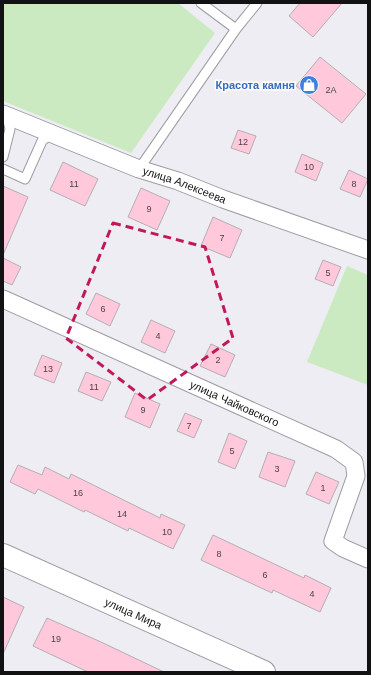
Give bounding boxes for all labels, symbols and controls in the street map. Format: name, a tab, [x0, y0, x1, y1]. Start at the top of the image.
shop icon: Красота камня	[298, 74, 320, 96]
place label: Красота камня	[216, 79, 295, 91]
house number: 2А	[325, 85, 337, 95]
house number: 12	[238, 137, 248, 147]
house number: 10	[304, 162, 314, 172]
street label: улица Алексеева	[141, 165, 229, 206]
house number: 11	[69, 179, 79, 189]
house number: 8	[351, 179, 357, 189]
house number: 9	[146, 204, 152, 214]
house number: 7	[219, 233, 225, 243]
house number: 5	[325, 268, 331, 278]
house number: 6	[100, 304, 106, 314]
house number: 4	[155, 331, 161, 341]
house number: 2	[215, 355, 221, 365]
house number: 13	[43, 364, 53, 374]
street label: улица Чайковского	[188, 378, 281, 429]
house number: 11	[89, 382, 99, 392]
house number: 9	[140, 405, 146, 415]
house number: 7	[186, 421, 192, 431]
house number: 5	[229, 446, 235, 456]
house number: 3	[274, 464, 280, 474]
house number: 1	[320, 483, 326, 493]
house number: 16	[73, 488, 83, 498]
house number: 14	[117, 509, 127, 519]
house number: 10	[162, 527, 172, 537]
house number: 8	[216, 549, 222, 559]
house number: 6	[262, 570, 268, 580]
house number: 4	[309, 589, 315, 599]
street label: улица Мира	[103, 596, 165, 632]
house number: 19	[51, 634, 61, 644]

